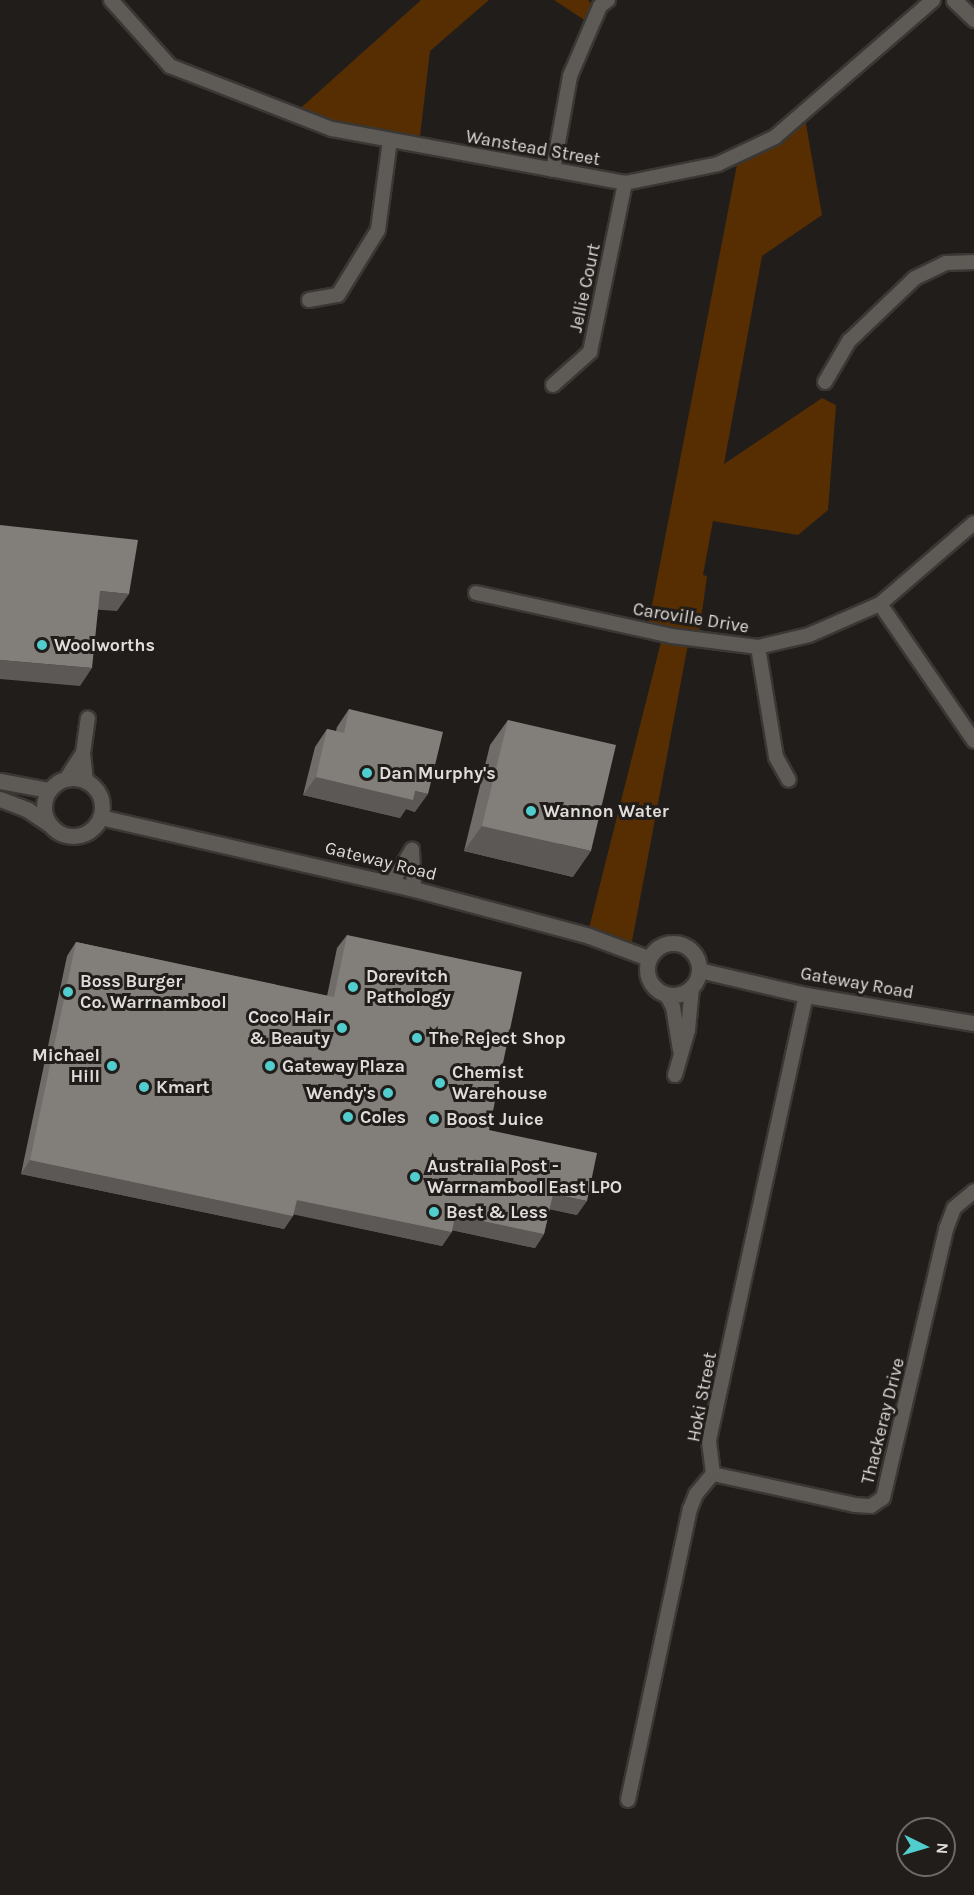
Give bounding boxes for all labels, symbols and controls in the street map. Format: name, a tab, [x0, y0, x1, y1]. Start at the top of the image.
street label: Wanstead Street	[464, 126, 602, 170]
street label: Jellie Court	[565, 241, 605, 335]
street label: Caroville Drive	[631, 598, 751, 638]
place label: Woolworths	[54, 634, 155, 656]
marker: Woolworths	[35, 638, 49, 652]
place label: Dan Murphy's	[379, 762, 496, 784]
marker: Dan Murphy's	[360, 766, 374, 780]
place label: Wannon Water	[543, 800, 669, 822]
marker: Wannon Water	[524, 804, 538, 818]
street label: Gateway Road	[323, 837, 439, 885]
street label: Gateway Road	[799, 962, 915, 1004]
place label: Dorevitch Pathology	[366, 966, 451, 1008]
place label: Boss Burger Co. Warrnambool	[80, 971, 227, 1014]
marker: Dorevitch Pathology	[344, 978, 362, 996]
marker: Boss Burger Co. Warrnambool	[61, 985, 75, 999]
place label: Coco Hair & Beauty	[248, 1007, 330, 1050]
marker: Coco Hair & Beauty	[335, 1021, 349, 1035]
place label: The Reject Shop	[429, 1027, 566, 1049]
marker: The Reject Shop	[410, 1031, 424, 1045]
place label: Michael Hill	[32, 1045, 100, 1088]
place label: Gateway Plaza	[282, 1055, 405, 1077]
marker: Michael Hill	[105, 1059, 119, 1073]
marker: Gateway Plaza	[263, 1059, 277, 1073]
place label: Chemist Warehouse	[452, 1062, 547, 1104]
place label: Kmart	[156, 1076, 210, 1098]
marker: Chemist Warehouse	[433, 1076, 447, 1090]
marker: Kmart	[137, 1080, 151, 1094]
place label: Wendy's	[306, 1082, 376, 1104]
marker: Wendy's	[381, 1086, 395, 1100]
place label: Coles	[360, 1106, 406, 1128]
place label: Boost Juice	[446, 1108, 543, 1130]
marker: Coles	[341, 1110, 355, 1124]
marker: Boost Juice	[427, 1112, 441, 1126]
place label: Australia Post - Warrnambool East LPO	[427, 1156, 622, 1198]
marker: Australia Post - Warrnambool East LPO	[408, 1170, 422, 1184]
place label: Best & Less	[446, 1201, 548, 1223]
marker: Best & Less	[427, 1205, 441, 1219]
street label: Hoki Street	[683, 1350, 721, 1444]
street label: Thackeray Drive	[857, 1356, 909, 1486]
north arrow	[896, 1817, 956, 1877]
text: N	[932, 1842, 952, 1855]

